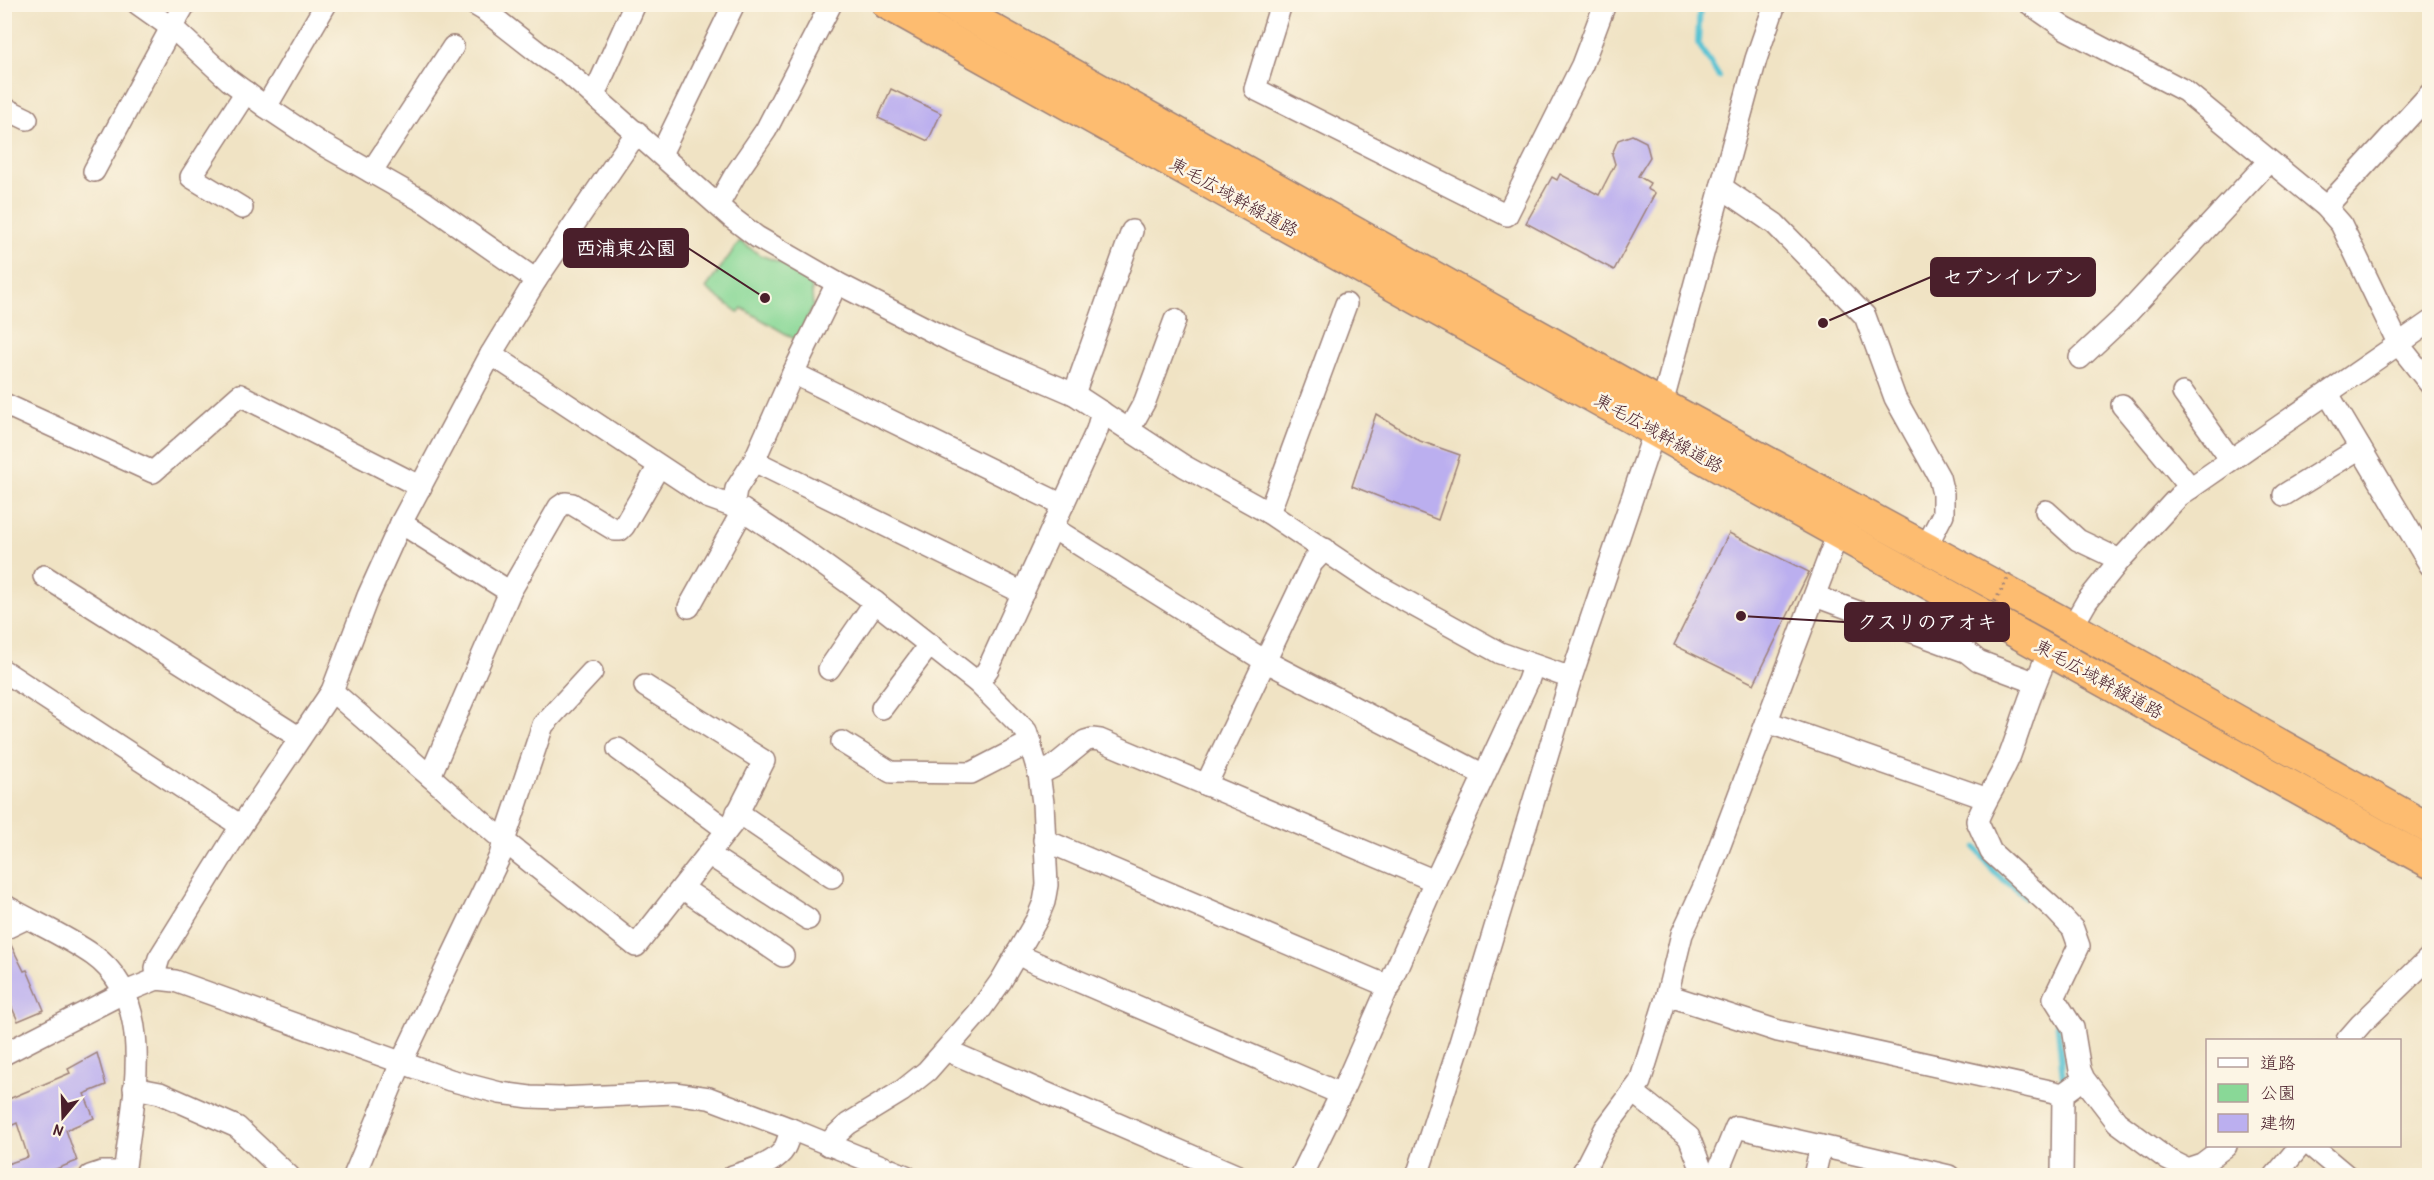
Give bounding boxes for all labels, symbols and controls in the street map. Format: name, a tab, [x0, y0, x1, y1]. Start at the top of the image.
street label: 東毛広域幹線道路	[1165, 151, 1303, 242]
callout: 西浦東公園	[564, 229, 688, 267]
text: 西浦東公園	[576, 234, 676, 261]
callout: セブンイレブン	[1931, 258, 2095, 296]
text: セブンイレブン	[1943, 263, 2083, 290]
street label: 東毛広域幹線道路	[1590, 387, 1728, 478]
callout: クスリのアオキ	[1845, 603, 2009, 641]
text: クスリのアオキ	[1857, 608, 1997, 635]
street label: 東毛広域幹線道路	[2030, 633, 2168, 724]
legend	[2206, 1039, 2401, 1147]
text: 道路	[2260, 1050, 2296, 1075]
text: 公園	[2260, 1080, 2296, 1105]
north arrow	[33, 1087, 93, 1147]
text: 建物	[2260, 1110, 2296, 1135]
text: N	[50, 1119, 66, 1143]

